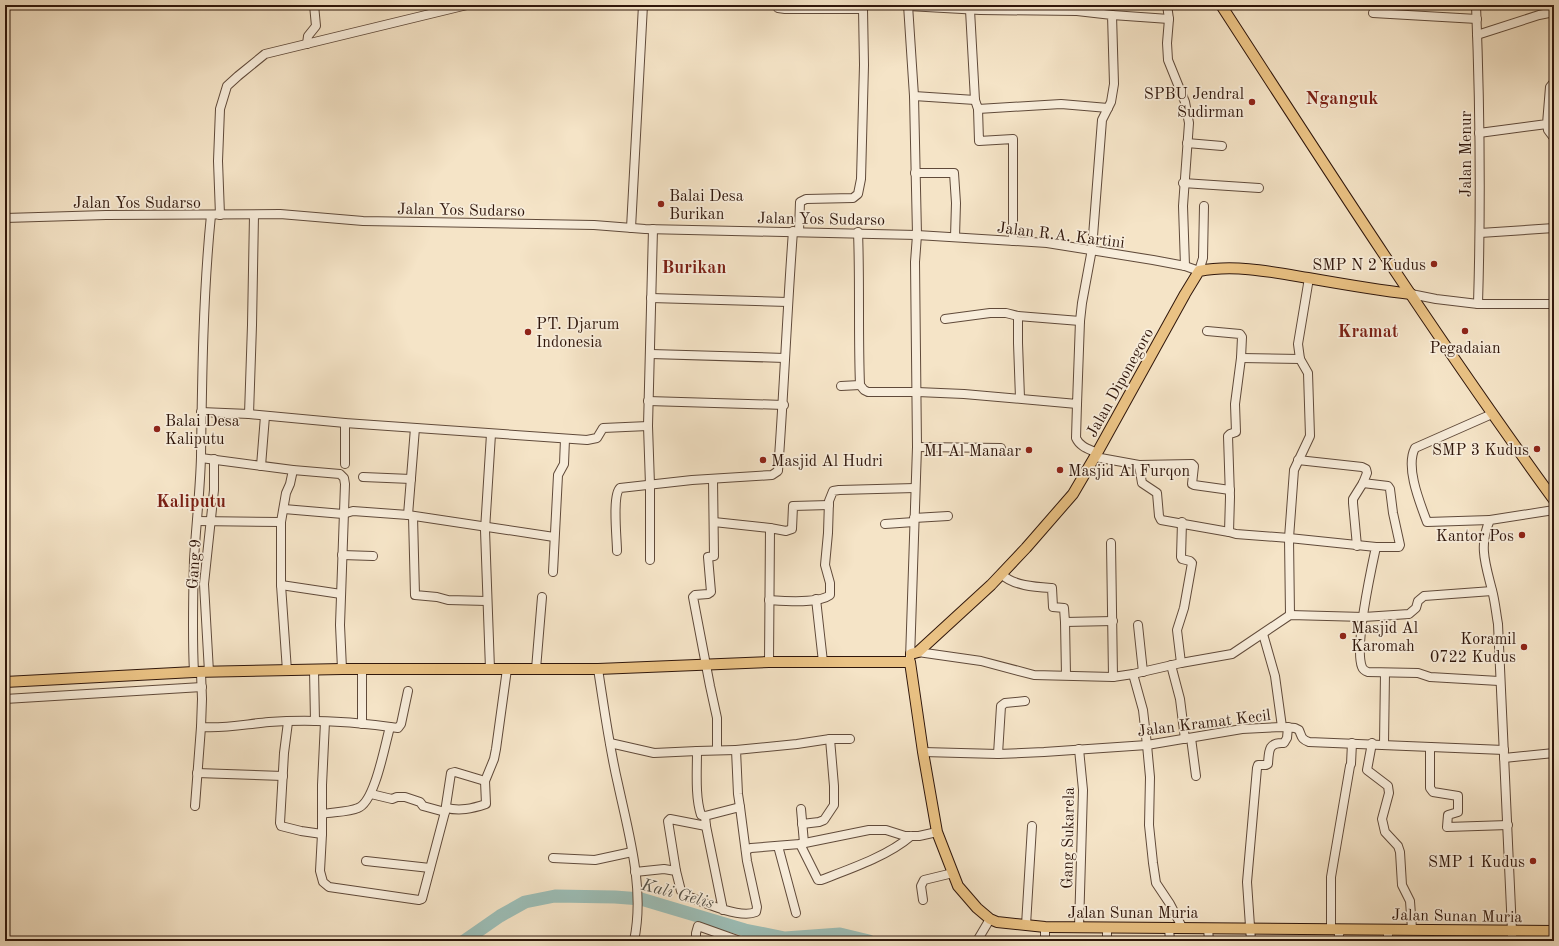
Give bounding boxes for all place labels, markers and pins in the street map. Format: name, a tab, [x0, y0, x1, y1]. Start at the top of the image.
place label: SPBU Jendral Sudirman	[1144, 87, 1244, 121]
marker: SPBU Jendral Sudirman	[1247, 97, 1257, 107]
place label: Balai Desa Burikan	[669, 189, 744, 223]
marker: Balai Desa Burikan	[656, 199, 666, 209]
place label: SMP N 2 Kudus	[1312, 258, 1426, 274]
marker: SMP N 2 Kudus	[1429, 259, 1439, 269]
place label: PT. Djarum Indonesia	[536, 317, 620, 351]
marker: Pegadaian	[1460, 326, 1470, 336]
marker: PT. Djarum Indonesia	[523, 327, 533, 337]
place label: Pegadaian	[1429, 341, 1501, 357]
place label: Balai Desa Kaliputu	[165, 414, 240, 448]
marker: Balai Desa Kaliputu	[152, 424, 162, 434]
place label: SMP 3 Kudus	[1432, 443, 1529, 459]
place label: MI Al Manaar	[923, 444, 1021, 460]
marker: SMP 3 Kudus	[1532, 444, 1542, 454]
marker: MI Al Manaar	[1024, 445, 1034, 455]
place label: Masjid Al Hudri	[771, 454, 883, 470]
marker: Masjid Al Hudri	[758, 455, 768, 465]
place label: Masjid Al Furqon	[1068, 464, 1190, 480]
marker: Masjid Al Furqon	[1055, 465, 1065, 475]
place label: Kantor Pos	[1436, 529, 1514, 545]
marker: Kantor Pos	[1517, 530, 1527, 540]
place label: Masjid Al Karomah	[1351, 621, 1418, 655]
marker: Masjid Al Karomah	[1338, 631, 1348, 641]
place label: Koramil 0722 Kudus	[1430, 632, 1516, 666]
marker: Koramil 0722 Kudus	[1519, 642, 1529, 652]
place label: SMP 1 Kudus	[1428, 855, 1525, 871]
marker: SMP 1 Kudus	[1528, 856, 1538, 866]

